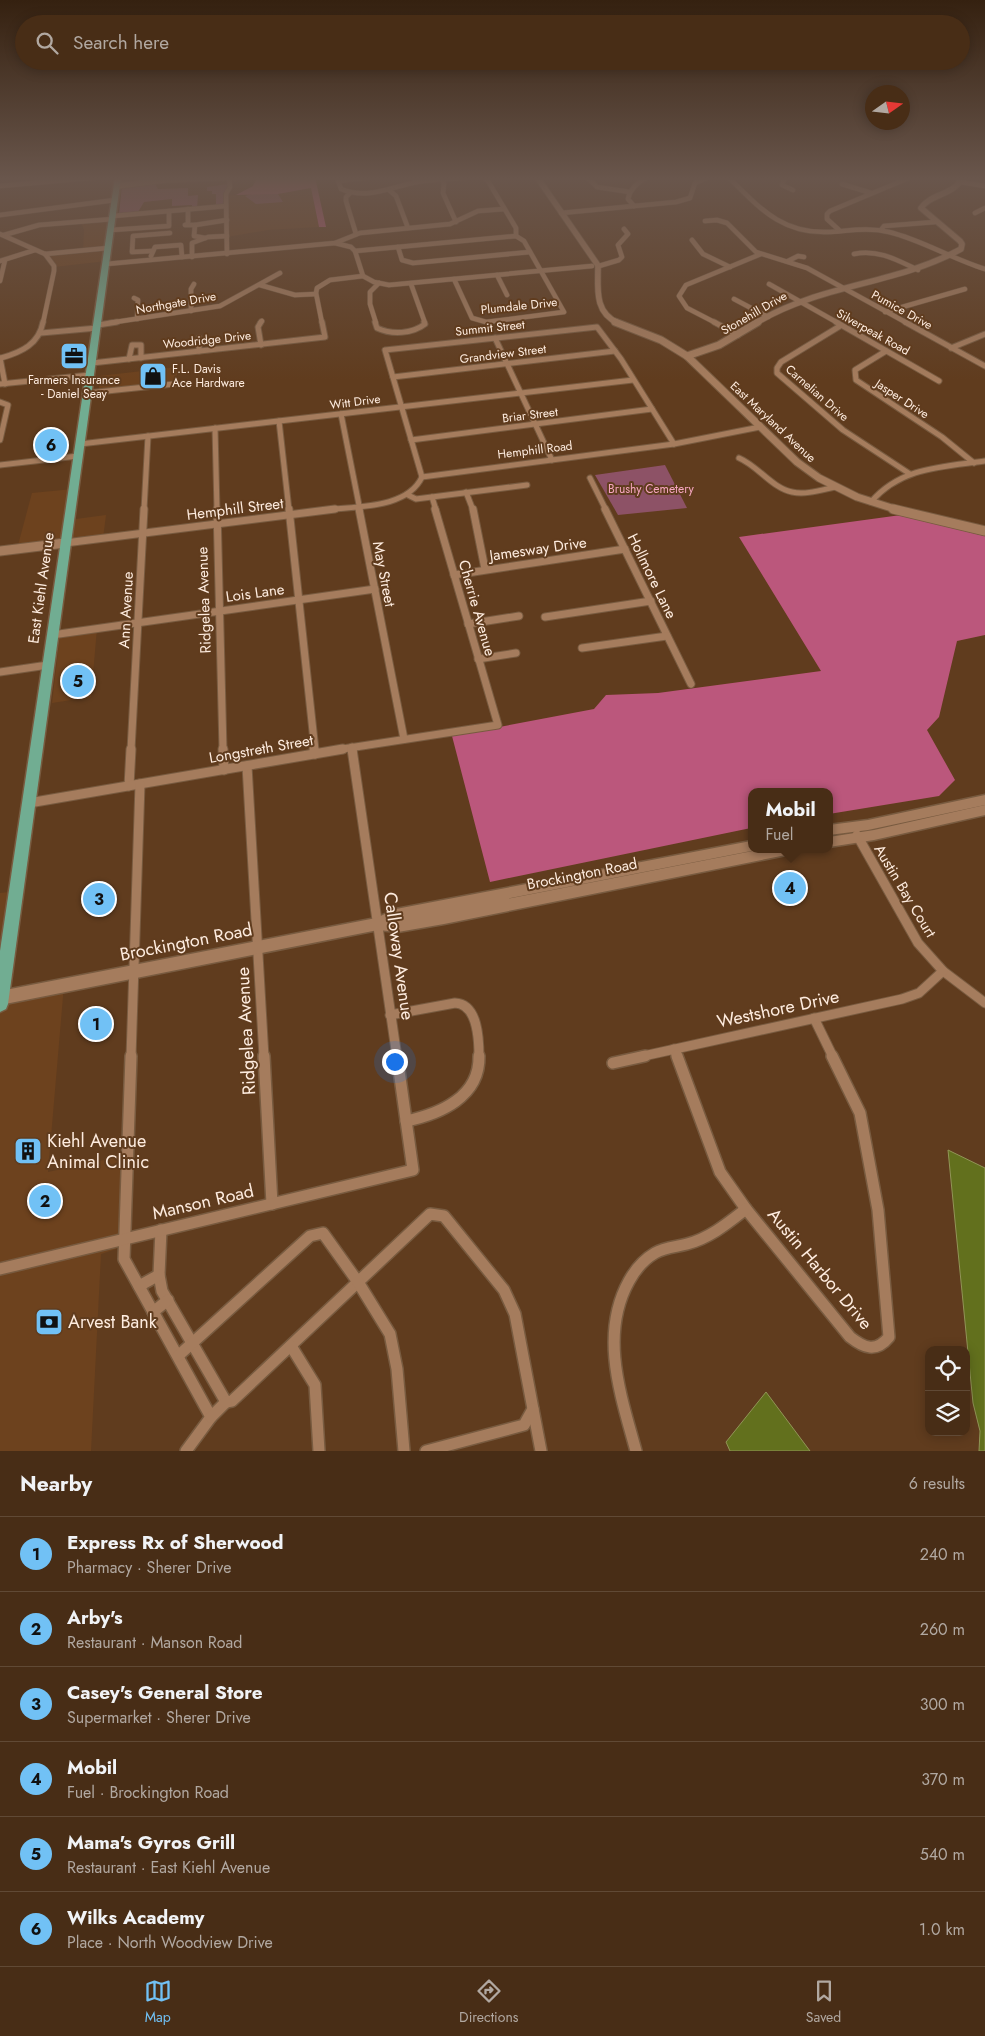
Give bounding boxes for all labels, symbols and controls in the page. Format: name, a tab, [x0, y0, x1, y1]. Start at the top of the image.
search box	[15, 15, 970, 70]
icon: search	[33, 29, 61, 57]
text: Search here	[73, 29, 169, 56]
north arrow	[865, 85, 910, 130]
street label: Pumice Drive	[868, 286, 936, 334]
street label: Northgate Drive	[134, 287, 218, 319]
street label: Stonehill Drive	[718, 287, 790, 339]
street label: Plumdale Drive	[480, 293, 558, 319]
street label: Silverpeak Road	[833, 304, 913, 360]
street label: Summit Street	[454, 315, 526, 341]
street label: Woodridge Drive	[162, 326, 252, 354]
street label: Grandview Street	[459, 340, 547, 368]
office icon: Farmers Insurance - Daniel Seay	[59, 341, 89, 371]
place label: F.L. Davis Ace Hardware	[172, 360, 245, 392]
street label: Carnelian Drive	[781, 360, 853, 426]
shop icon: F.L. Davis Ace Hardware	[138, 361, 168, 391]
place label: Farmers Insurance - Daniel Seay	[28, 371, 120, 403]
street label: Jasper Drive	[870, 374, 932, 423]
street label: East Maryland Avenue	[726, 377, 820, 467]
street label: Witt Drive	[329, 390, 381, 414]
street label: Briar Street	[501, 403, 559, 427]
pin: 6	[35, 426, 67, 464]
street label: Hemphill Road	[496, 436, 574, 464]
park label: Brushy Cemetery	[608, 480, 695, 498]
street label: Hemphill Street	[185, 492, 285, 526]
street label: Hollmore Lane	[622, 530, 682, 623]
street label: East Kiehl Avenue	[22, 531, 60, 645]
street label: Jamesway Drive	[486, 531, 588, 567]
street label: May Street	[367, 539, 401, 609]
street label: Ridgelea Avenue	[191, 546, 217, 654]
street label: Cherrie Avenue	[453, 557, 501, 659]
street label: Ann Avenue	[113, 571, 139, 649]
street label: Lois Lane	[224, 578, 286, 608]
pin: 5	[62, 662, 94, 700]
street label: Longstreth Street	[207, 729, 315, 769]
popup	[748, 788, 833, 853]
text: Mobil	[765, 796, 816, 823]
text: Fuel	[765, 823, 793, 846]
street label: Austin Bay Court	[869, 840, 942, 942]
street label: Brockington Road	[525, 853, 639, 895]
pin: 4	[774, 869, 806, 907]
pin: 3	[83, 880, 115, 918]
street label: Calloway Avenue	[377, 890, 421, 1022]
street label: Brockington Road	[117, 916, 255, 968]
street label: Ridgelea Avenue	[230, 966, 262, 1096]
street label: Westshore Drive	[714, 983, 842, 1035]
pin: 1	[80, 1005, 112, 1043]
your location	[382, 1049, 408, 1075]
place label: Kiehl Avenue Animal Clinic	[47, 1128, 149, 1175]
building icon: Kiehl Avenue Animal Clinic	[13, 1136, 43, 1166]
street label: Manson Road	[150, 1178, 256, 1226]
pin: 2	[29, 1182, 61, 1220]
street label: Austin Harbor Drive	[761, 1203, 879, 1335]
bank icon: Arvest Bank	[34, 1307, 64, 1337]
place label: Arvest Bank	[68, 1309, 157, 1335]
map controls	[925, 1346, 970, 1436]
button: locate	[925, 1346, 970, 1391]
button: layers	[925, 1391, 970, 1436]
text: Nearby	[20, 1469, 92, 1499]
text: 6 results	[909, 1472, 965, 1495]
text: Express Rx of Sherwood	[67, 1529, 284, 1556]
text: 1	[32, 1543, 40, 1566]
text: 240 m	[920, 1543, 965, 1566]
text: Pharmacy · Sherer Drive	[67, 1556, 231, 1579]
text: Arby's	[67, 1604, 123, 1631]
text: 2	[31, 1618, 41, 1641]
text: 260 m	[920, 1618, 965, 1641]
text: Restaurant · Manson Road	[67, 1631, 242, 1654]
text: Casey's General Store	[67, 1679, 263, 1706]
text: 3	[31, 1693, 41, 1716]
text: 300 m	[920, 1693, 965, 1716]
text: Supermarket · Sherer Drive	[67, 1706, 251, 1729]
text: Mobil	[67, 1754, 117, 1781]
text: 4	[30, 1768, 42, 1791]
text: 370 m	[921, 1768, 965, 1791]
text: Fuel · Brockington Road	[67, 1781, 229, 1804]
text: Mama's Gyros Grill	[67, 1829, 235, 1856]
text: 5	[31, 1843, 41, 1866]
text: 540 m	[920, 1843, 965, 1866]
text: Restaurant · East Kiehl Avenue	[67, 1856, 270, 1879]
text: Wilks Academy	[67, 1904, 205, 1931]
text: 6	[31, 1918, 41, 1941]
text: 1.0 km	[919, 1918, 965, 1941]
text: Place · North Woodview Drive	[67, 1931, 273, 1954]
tab: Map	[144, 1977, 172, 2027]
tab: Directions	[459, 1977, 518, 2027]
tab: Saved	[806, 1977, 841, 2027]

